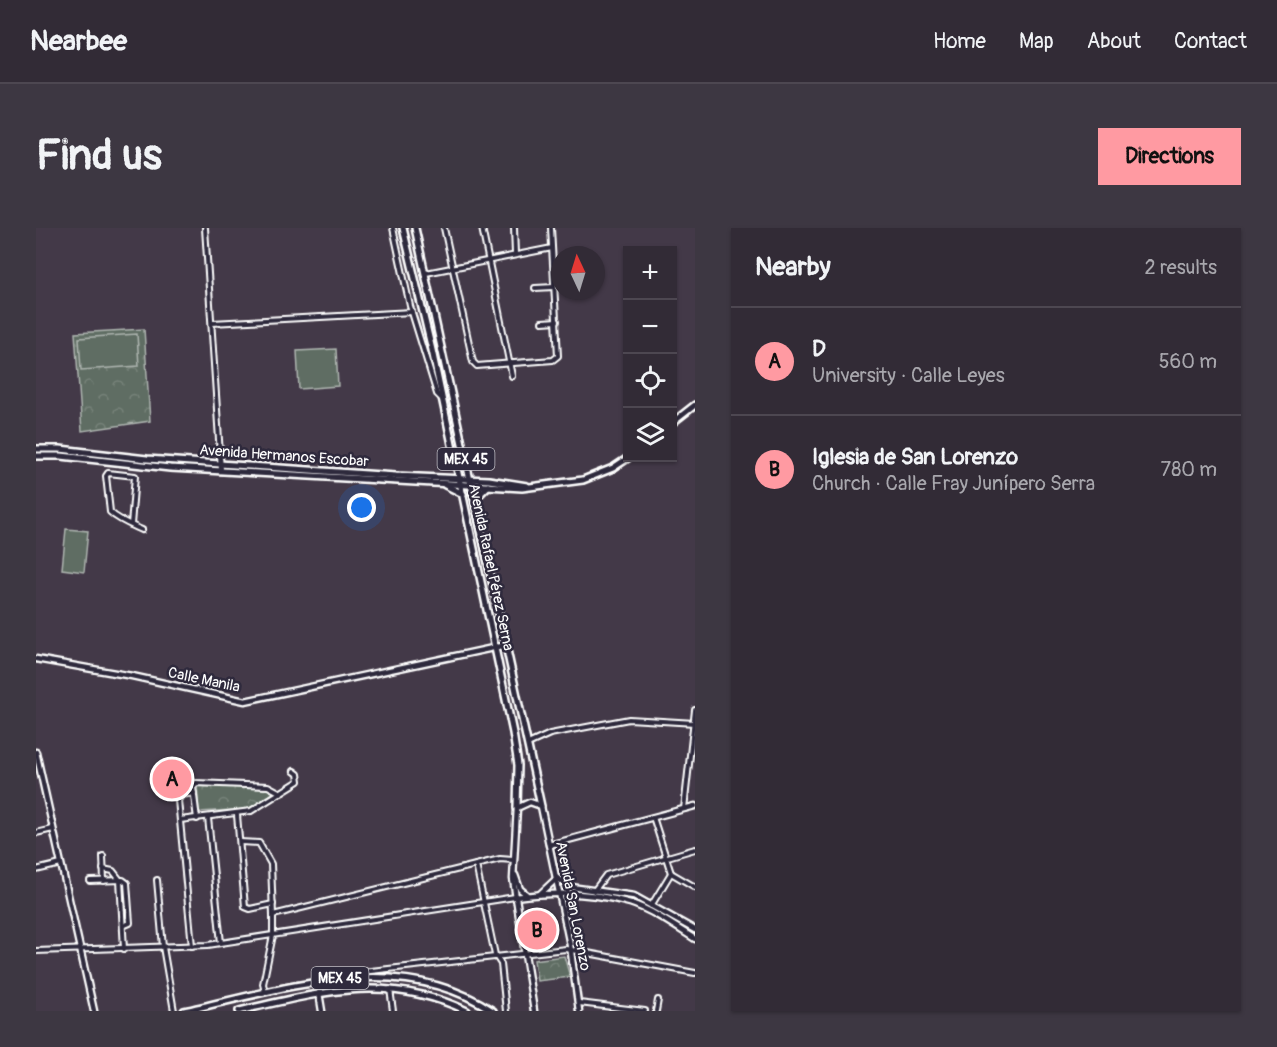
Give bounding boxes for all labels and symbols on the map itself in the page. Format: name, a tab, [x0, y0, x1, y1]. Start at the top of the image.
north arrow	[551, 246, 605, 300]
street label: Avenida Hermanos Escobar	[199, 441, 370, 471]
road number: MEX 45	[438, 448, 494, 470]
street label: Avenida Rafael Pérez Serna	[464, 482, 518, 652]
your location	[347, 493, 376, 522]
street label: Calle Manila	[166, 663, 242, 697]
pin: A	[152, 756, 192, 802]
street label: Avenida San Lorenzo	[551, 840, 595, 972]
pin: B	[518, 908, 556, 952]
road number: MEX 45	[312, 967, 368, 989]

